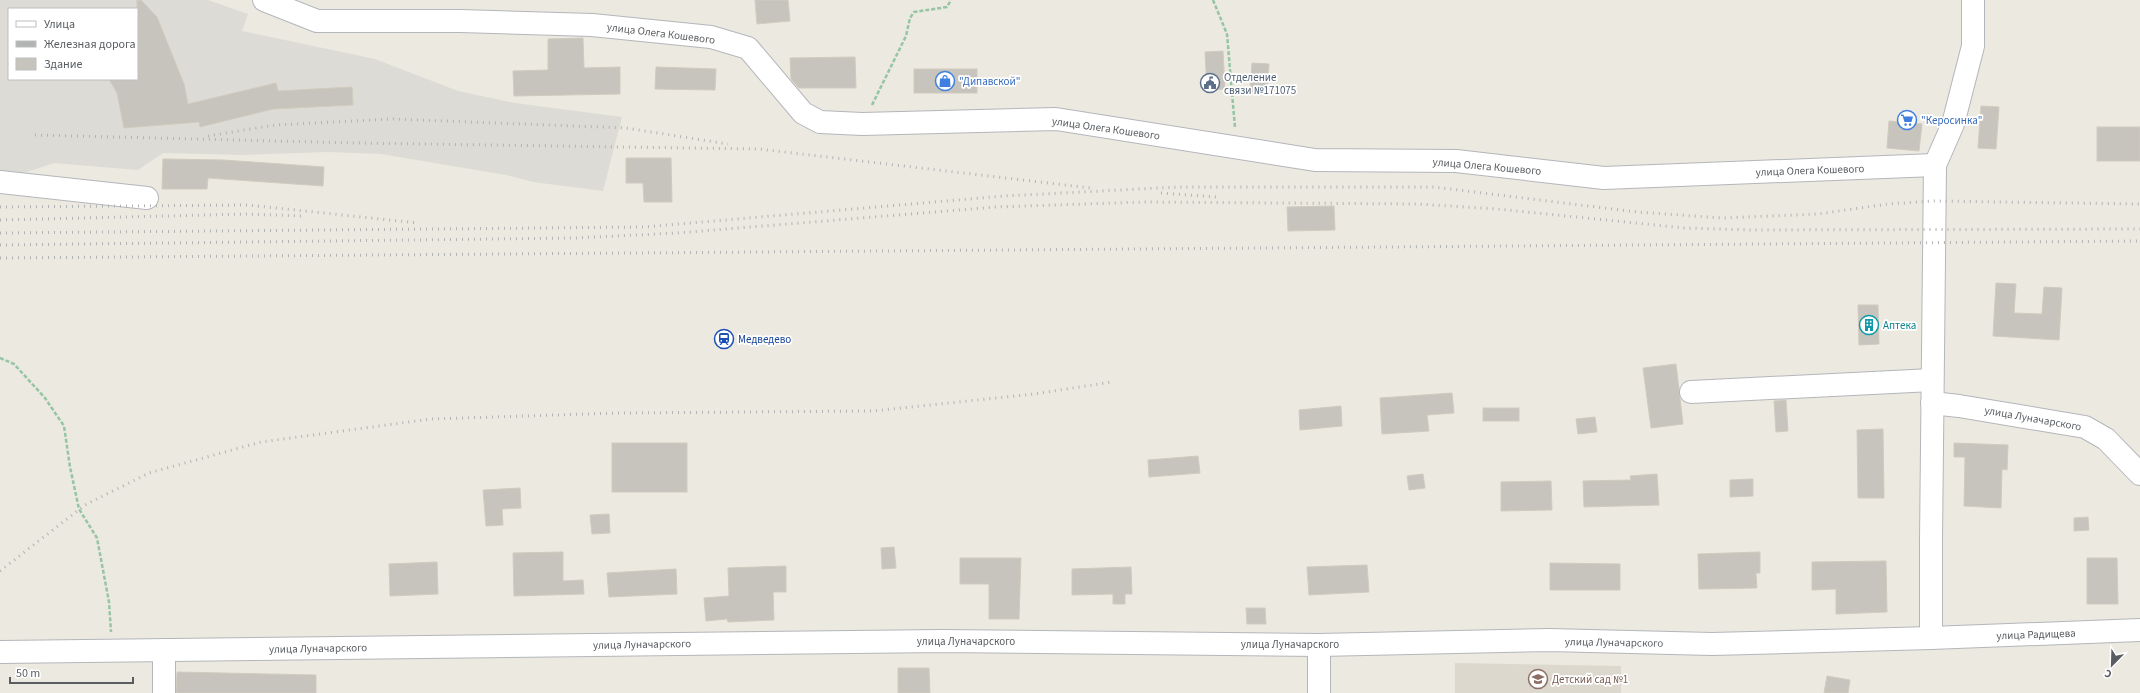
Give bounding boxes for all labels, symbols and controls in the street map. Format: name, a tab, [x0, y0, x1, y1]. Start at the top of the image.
legend	[8, 8, 138, 80]
text: Улица	[44, 16, 75, 33]
street label: улица Олега Кошевого	[606, 19, 716, 48]
text: Железная дорога	[44, 36, 136, 53]
text: Здание	[44, 56, 83, 73]
shop icon: "Дипавской"	[934, 70, 956, 92]
place label: Отделение связи №171075	[1224, 70, 1296, 98]
public building icon: Отделение связи №171075	[1199, 72, 1221, 94]
place label: "Дипавской"	[959, 74, 1020, 89]
supermarket icon: "Керосинка"	[1896, 109, 1918, 131]
street label: улица Олега Кошевого	[1051, 113, 1161, 144]
place label: "Керосинка"	[1921, 113, 1982, 128]
street label: улица Олега Кошевого	[1432, 154, 1542, 179]
street label: улица Олега Кошевого	[1755, 161, 1865, 180]
building icon: Аптека	[1858, 314, 1880, 336]
place label: Аптека	[1883, 318, 1916, 333]
station icon: Медведево	[713, 328, 735, 350]
place label: Медведево	[738, 332, 791, 347]
street label: улица Луначарского	[1983, 403, 2083, 434]
street label: улица Радищева	[1996, 626, 2076, 643]
street label: улица Луначарского	[917, 634, 1015, 649]
street label: улица Луначарского	[1565, 634, 1663, 651]
street label: улица Луначарского	[593, 636, 691, 653]
street label: улица Луначарского	[1241, 637, 1339, 652]
street label: улица Луначарского	[269, 640, 367, 657]
north arrow	[2092, 645, 2132, 685]
scale bar	[10, 659, 133, 685]
text: 50 m	[16, 665, 40, 682]
text: С	[2102, 665, 2114, 682]
school or university icon: Детский сад №1	[1527, 668, 1549, 690]
place label: Детский сад №1	[1552, 672, 1628, 687]

